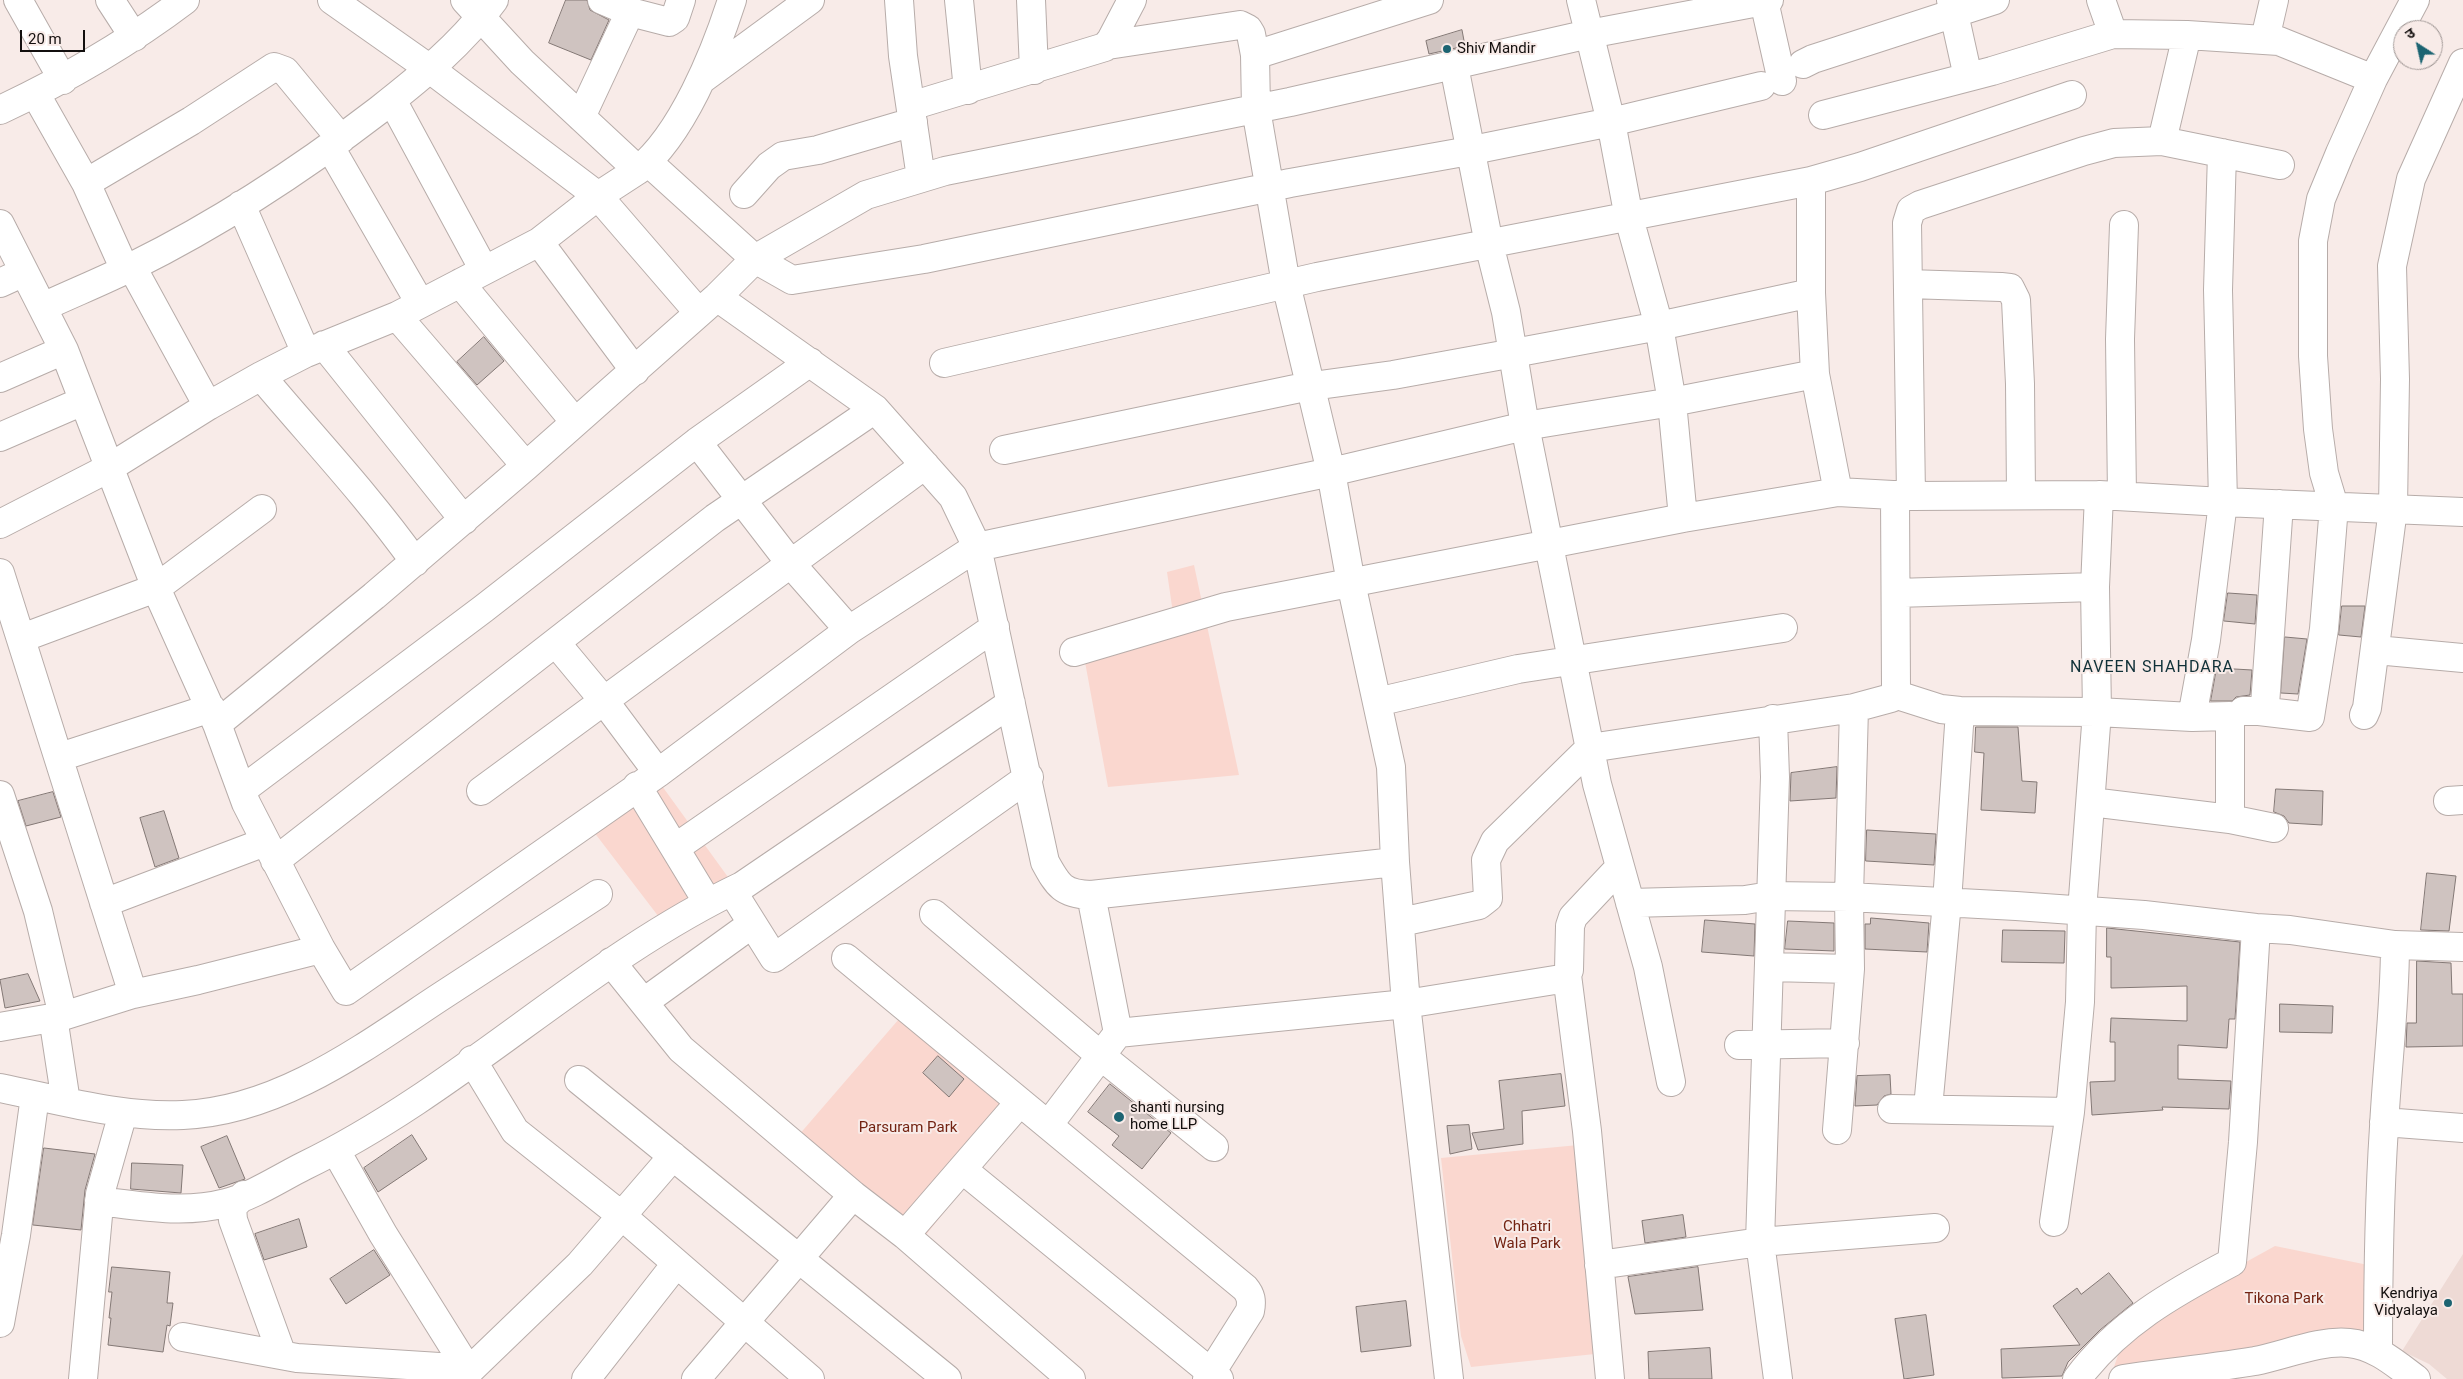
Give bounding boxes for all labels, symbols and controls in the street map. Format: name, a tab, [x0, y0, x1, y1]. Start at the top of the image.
scale bar	[22, 20, 88, 52]
north arrow	[2393, 20, 2443, 70]
text: उ	[2402, 25, 2418, 42]
text: 20 m	[28, 30, 62, 48]
place label: Shiv Mandir	[1457, 40, 1536, 58]
marker: Shiv Mandir	[1441, 43, 1453, 55]
district label: NAVEEN SHAHDARA	[2068, 658, 2236, 678]
place label: shanti nursing home LLP	[1130, 1099, 1224, 1134]
marker: shanti nursing home LLP	[1112, 1110, 1126, 1124]
park label: Parsuram Park	[859, 1119, 957, 1137]
park label: Chhatri Wala Park	[1494, 1218, 1560, 1253]
place label: Kendriya Vidyalaya	[2374, 1285, 2438, 1320]
park label: Tikona Park	[2244, 1290, 2324, 1308]
marker: Kendriya Vidyalaya	[2442, 1297, 2454, 1309]

